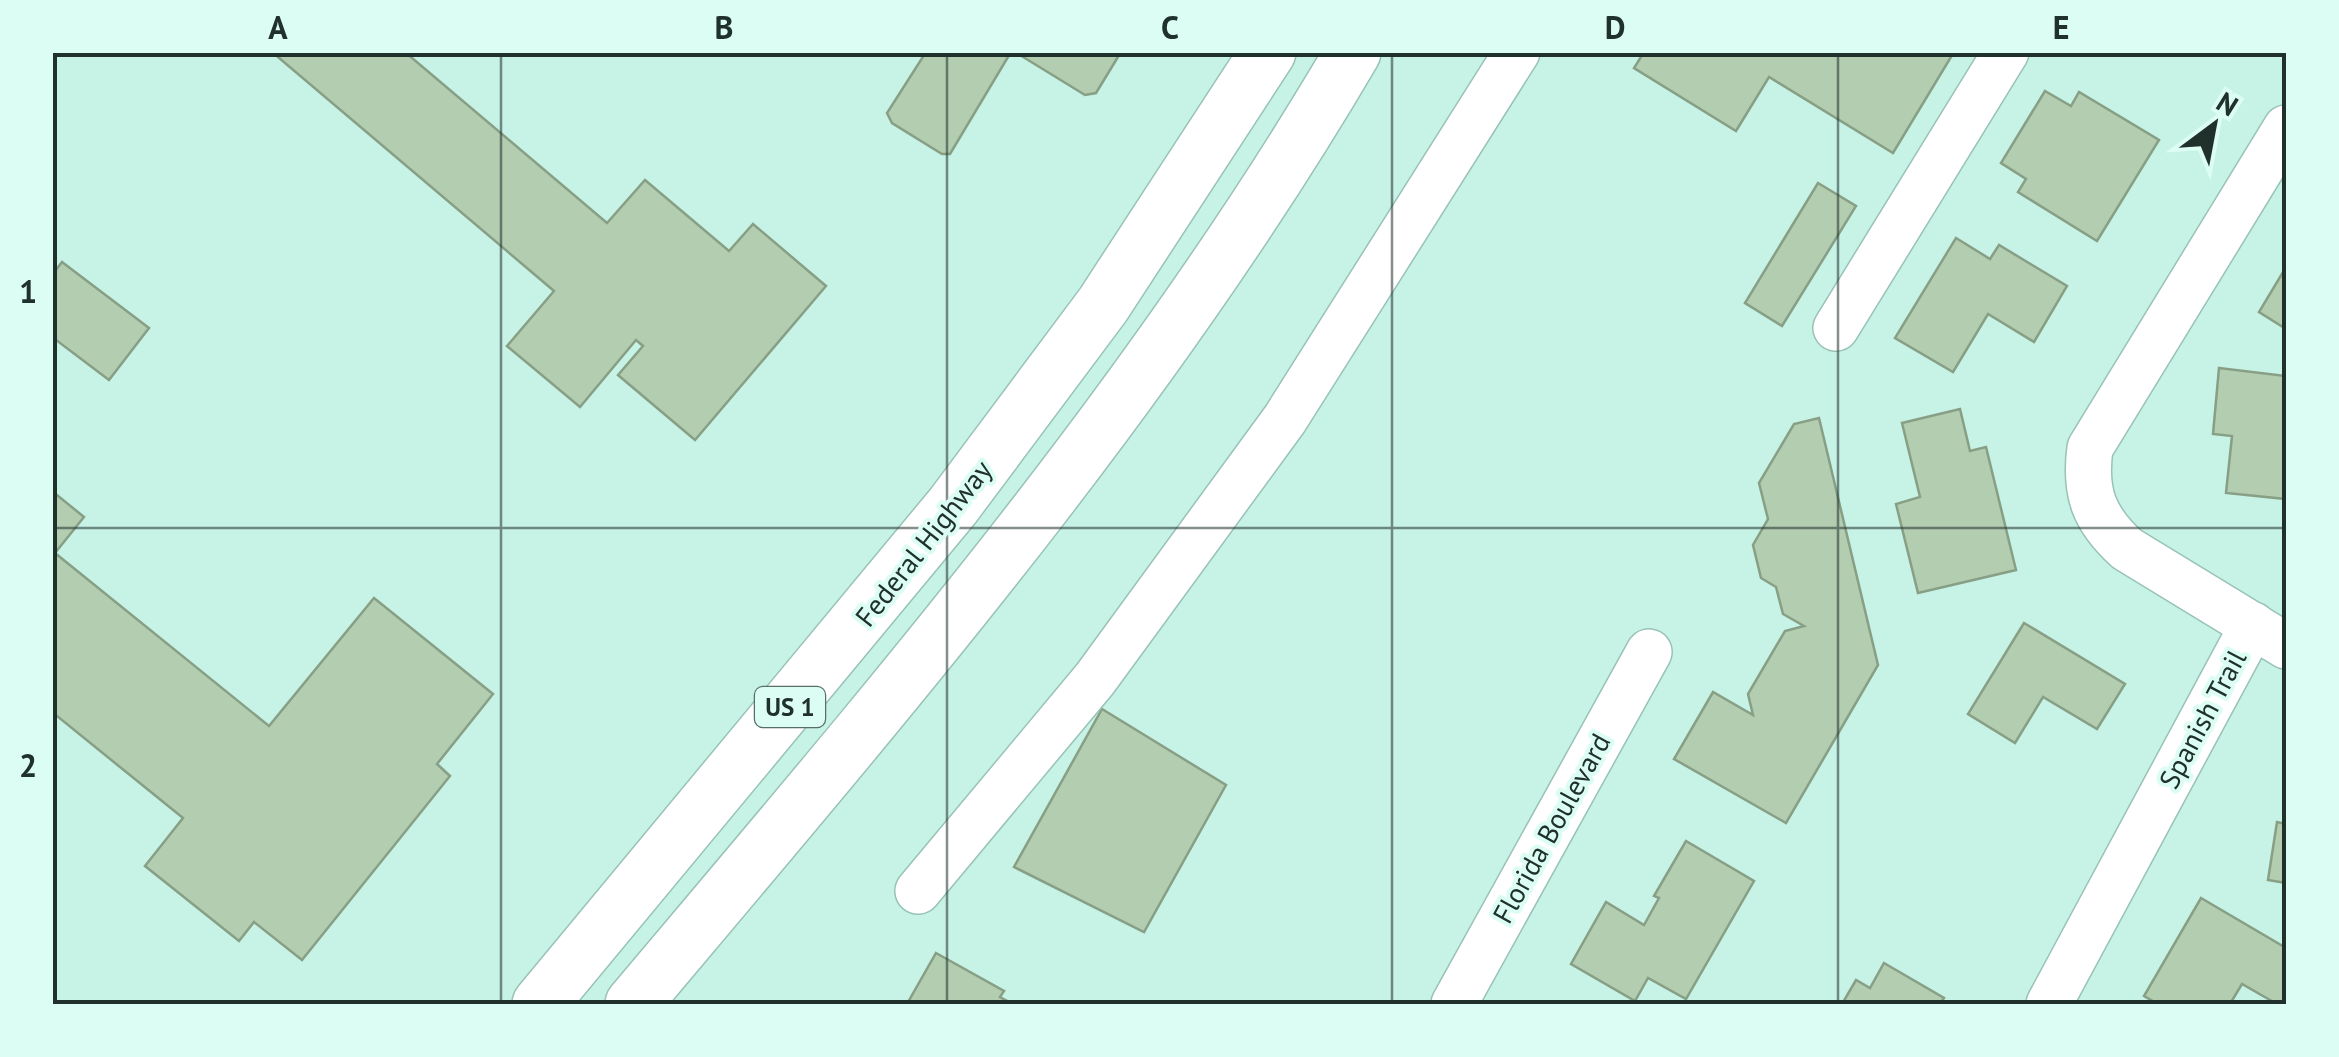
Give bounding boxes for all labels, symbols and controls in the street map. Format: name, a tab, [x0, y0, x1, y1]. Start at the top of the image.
text: A	[268, 6, 288, 48]
text: B	[715, 6, 733, 48]
text: C	[1161, 6, 1179, 48]
text: D	[1605, 6, 1625, 48]
text: E	[2053, 6, 2069, 48]
north arrow	[2164, 75, 2264, 175]
text: N	[2210, 83, 2245, 124]
text: 1	[19, 270, 37, 312]
street label: Federal Highway	[846, 452, 1000, 634]
street label: Spanish Trail	[2150, 643, 2254, 795]
road number: US 1	[755, 687, 825, 727]
street label: Florida Boulevard	[1484, 727, 1618, 929]
text: 2	[19, 744, 37, 786]

